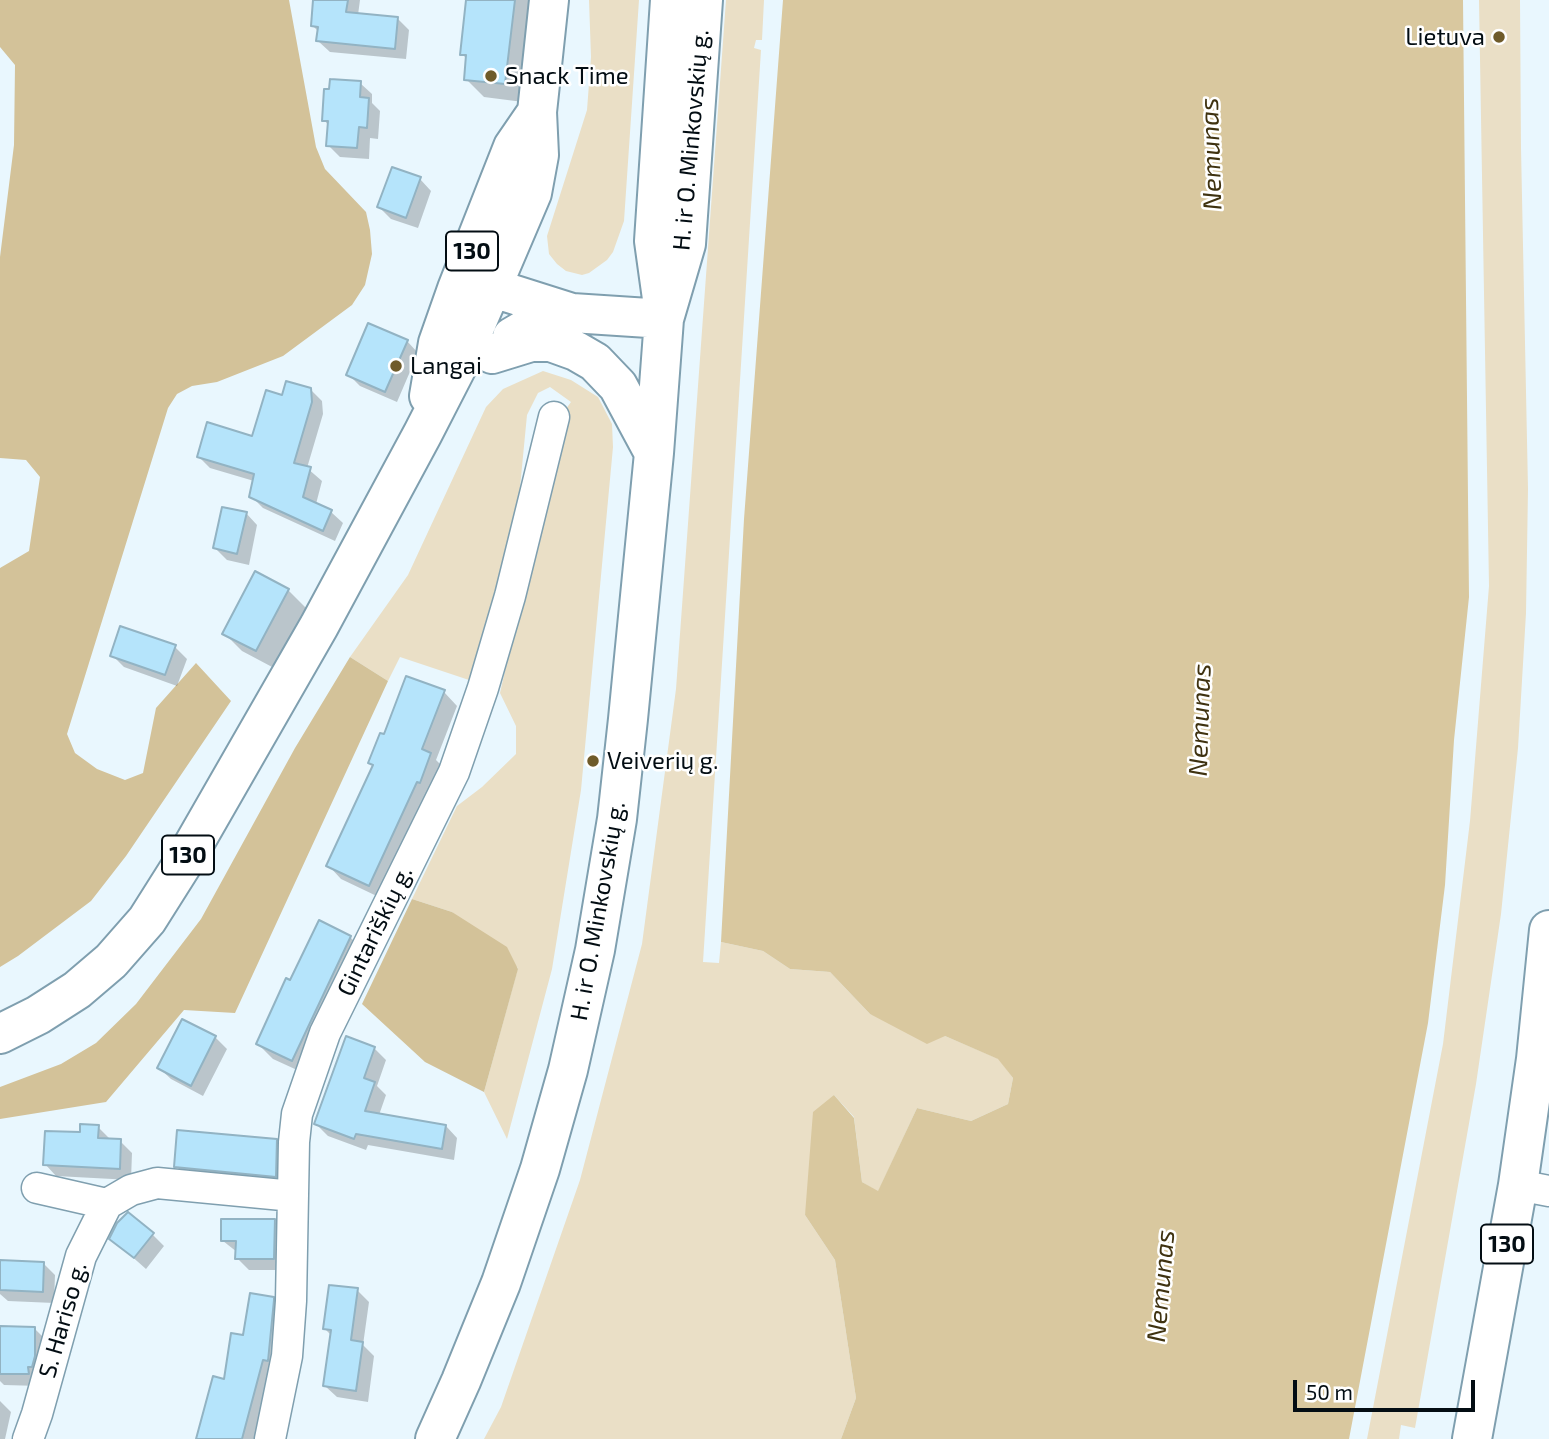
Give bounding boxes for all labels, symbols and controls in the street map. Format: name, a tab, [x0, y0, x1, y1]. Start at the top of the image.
place label: Lietuva	[1405, 23, 1485, 51]
street label: H. ir O. Minkovskių g.	[667, 28, 715, 252]
marker: Lietuva	[1491, 29, 1507, 45]
place label: Snack Time	[505, 62, 629, 90]
marker: Snack Time	[483, 68, 499, 84]
water label: Nemunas	[1193, 97, 1229, 211]
road number: 130	[446, 232, 498, 270]
place label: Langai	[410, 352, 482, 380]
marker: Langai	[388, 358, 404, 374]
water label: Nemunas	[1182, 663, 1218, 777]
place label: Veiverių g.	[607, 747, 719, 775]
marker: Veiverių g.	[585, 753, 601, 769]
street label: H. ir O. Minkovskių g.	[565, 799, 631, 1023]
road number: 130	[162, 835, 214, 874]
street label: Gintariškių g.	[331, 861, 419, 1001]
road number: 130	[1481, 1224, 1533, 1264]
water label: Nemunas	[1141, 1228, 1181, 1344]
street label: S. Hariso g.	[33, 1259, 93, 1381]
scale bar	[1297, 1366, 1479, 1410]
text: 50 m	[1306, 1379, 1353, 1404]

